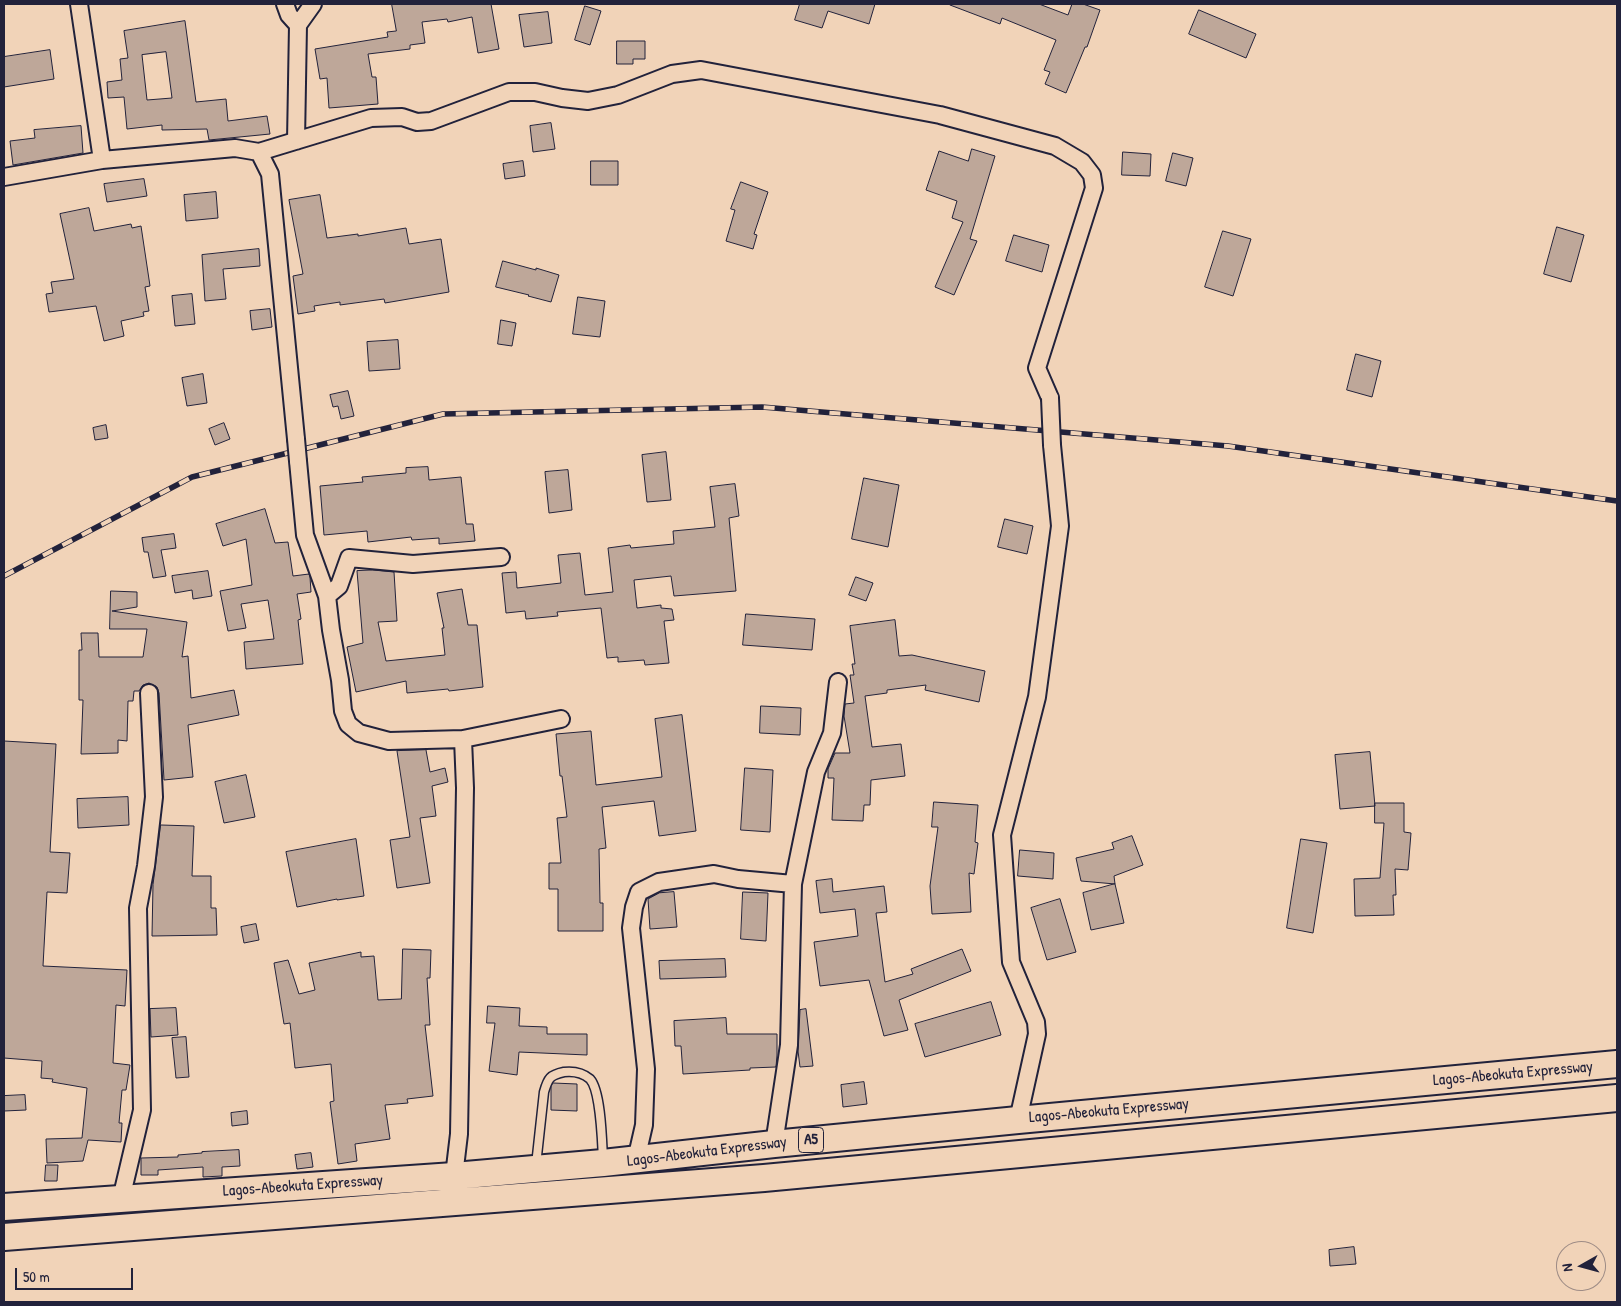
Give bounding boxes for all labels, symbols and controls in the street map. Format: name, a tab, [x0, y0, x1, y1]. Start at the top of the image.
street label: Lagos-Abeokuta Expressway	[1432, 1057, 1594, 1091]
street label: Lagos-Abeokuta Expressway	[1028, 1094, 1190, 1128]
road number: A5	[798, 1128, 824, 1152]
street label: Lagos-Abeokuta Expressway	[626, 1133, 788, 1171]
street label: Lagos-Abeokuta Expressway	[222, 1171, 384, 1201]
north arrow	[1556, 1241, 1606, 1291]
scale bar	[18, 1258, 135, 1290]
text: N	[1557, 1263, 1576, 1273]
text: 50 m	[23, 1266, 50, 1287]

